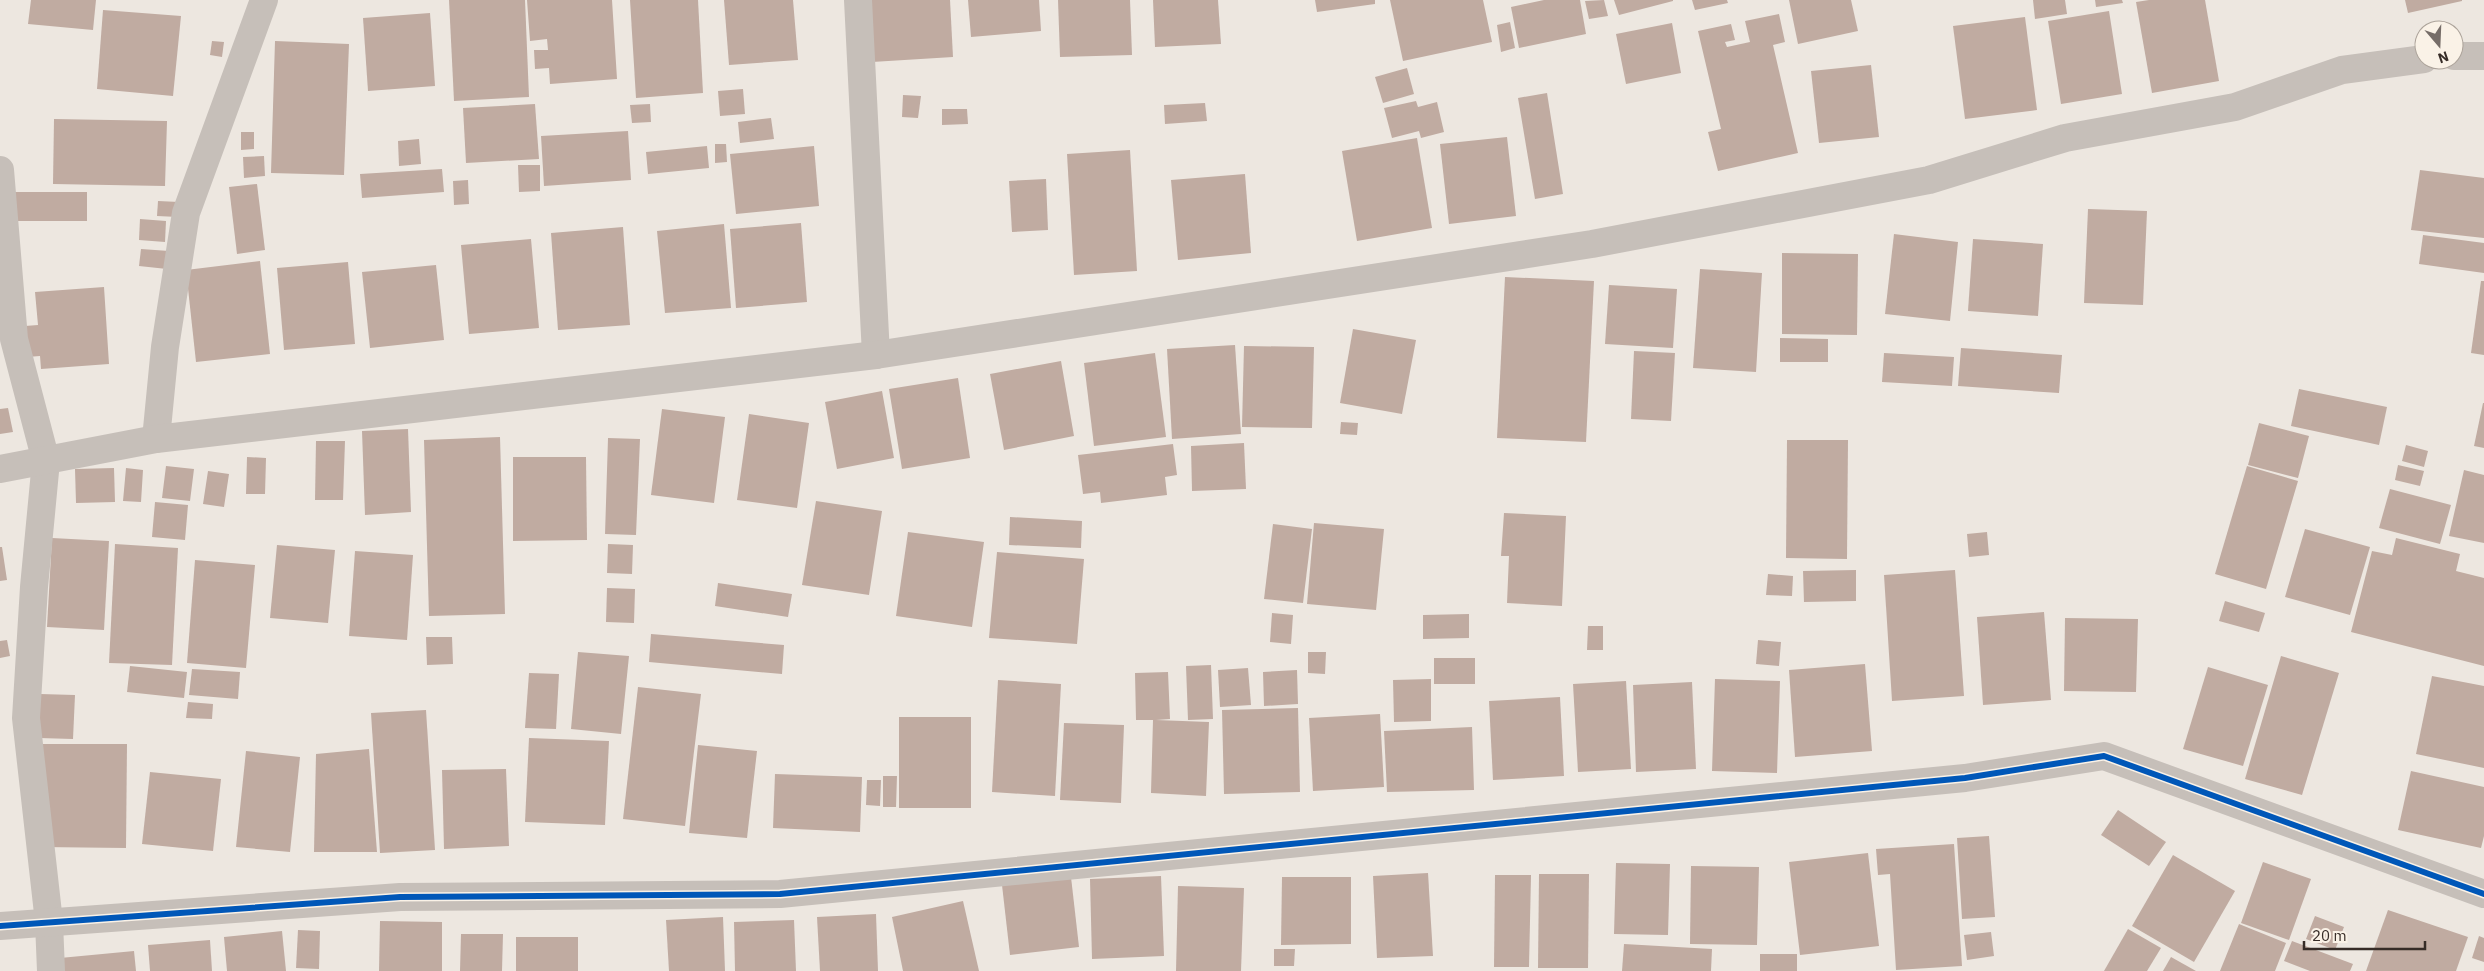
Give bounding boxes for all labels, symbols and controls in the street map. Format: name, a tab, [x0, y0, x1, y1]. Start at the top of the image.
north arrow	[2414, 20, 2464, 70]
text: N	[2436, 47, 2451, 67]
scale bar	[2304, 918, 2425, 950]
text: 20 m	[2312, 926, 2347, 945]

